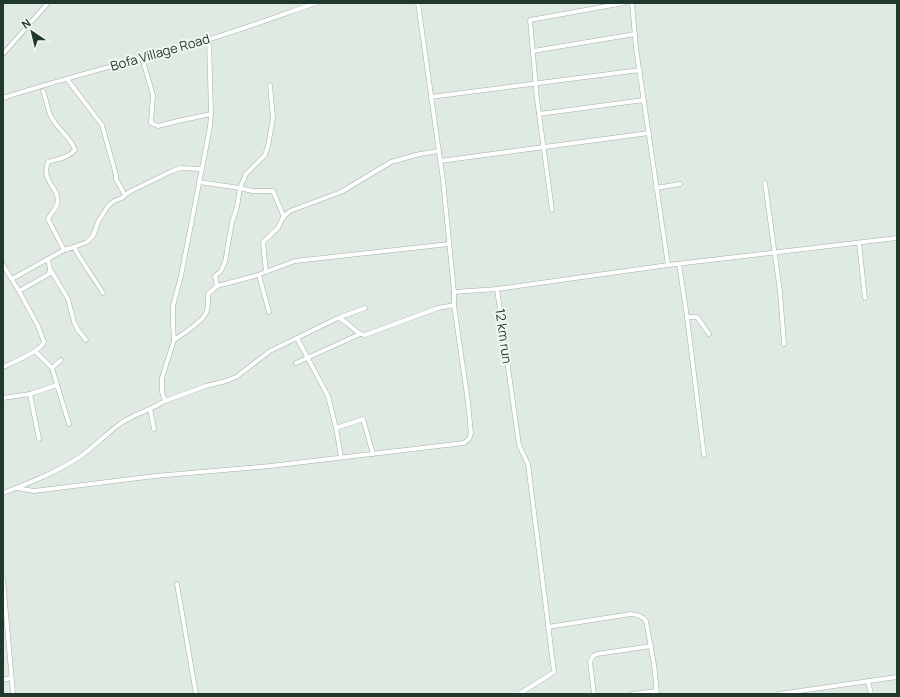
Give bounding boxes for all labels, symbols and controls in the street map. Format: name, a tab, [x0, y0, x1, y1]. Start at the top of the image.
north arrow	[12, 12, 52, 52]
text: N	[18, 15, 34, 32]
street label: Bofa Village Road	[108, 29, 212, 75]
street label: 12 km run	[491, 307, 517, 365]

